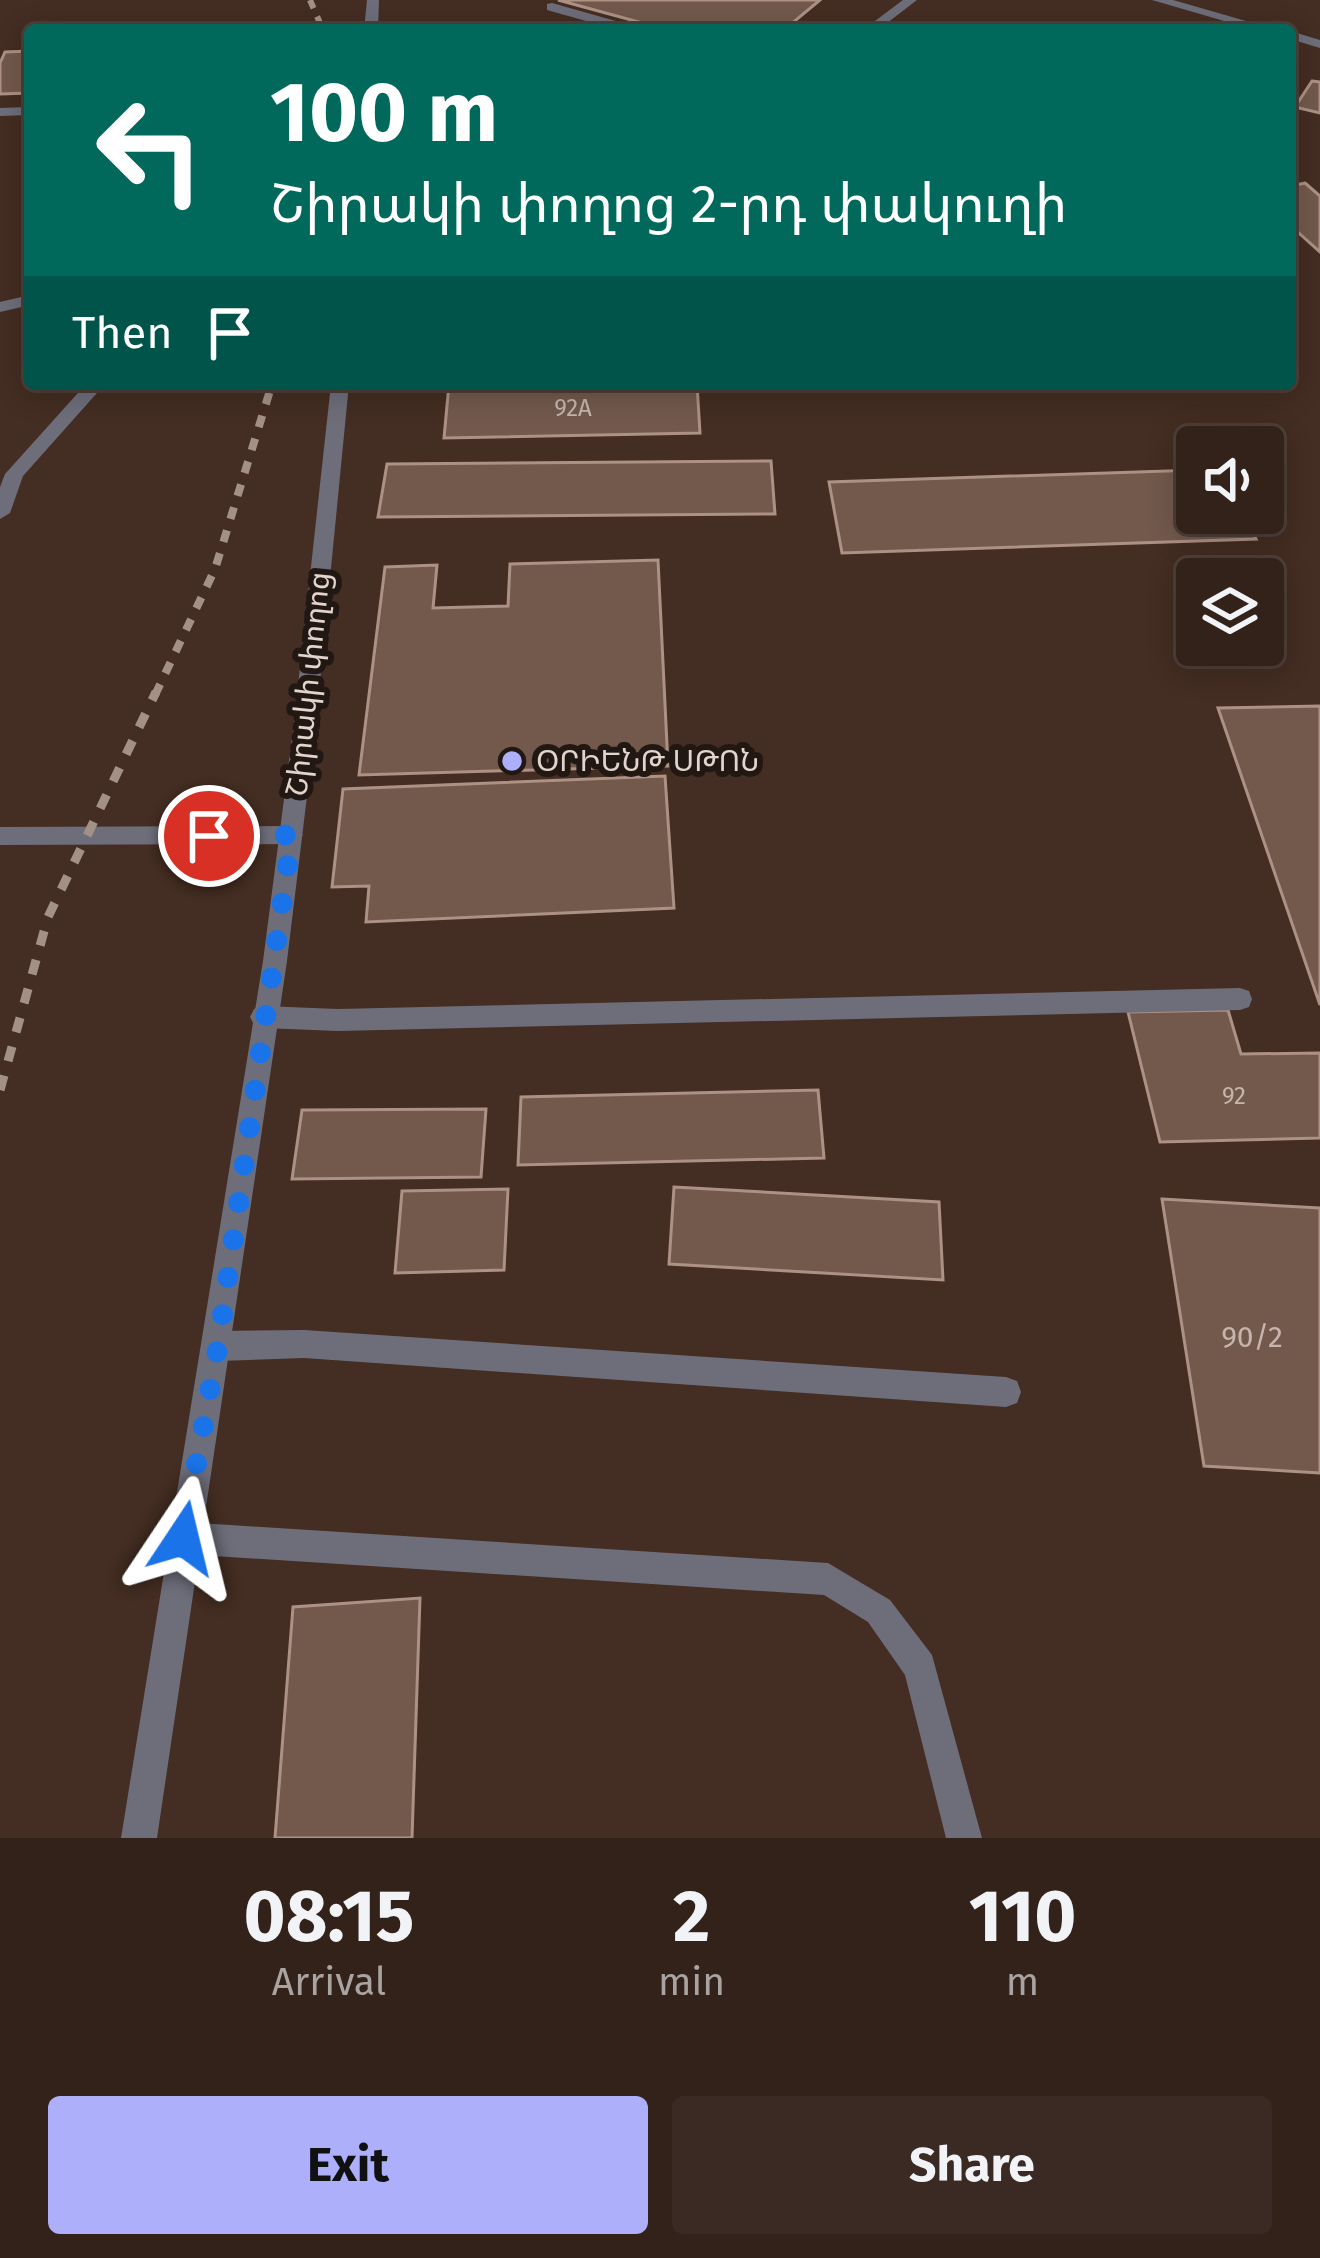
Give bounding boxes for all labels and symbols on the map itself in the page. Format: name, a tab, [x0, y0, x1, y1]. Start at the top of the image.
house number: 92A	[554, 394, 592, 422]
street label: Շիրակի փողոց	[278, 570, 338, 798]
place label: ՕՐԻԵՆԹ ՍԹՈՆ	[536, 743, 759, 779]
marker: ՕՐԻԵՆԹ ՍԹՈՆ	[499, 748, 525, 774]
pin	[158, 785, 260, 887]
house number: 92	[1222, 1082, 1246, 1110]
house number: 90/2	[1221, 1319, 1283, 1355]
position arrow	[120, 1475, 246, 1601]

